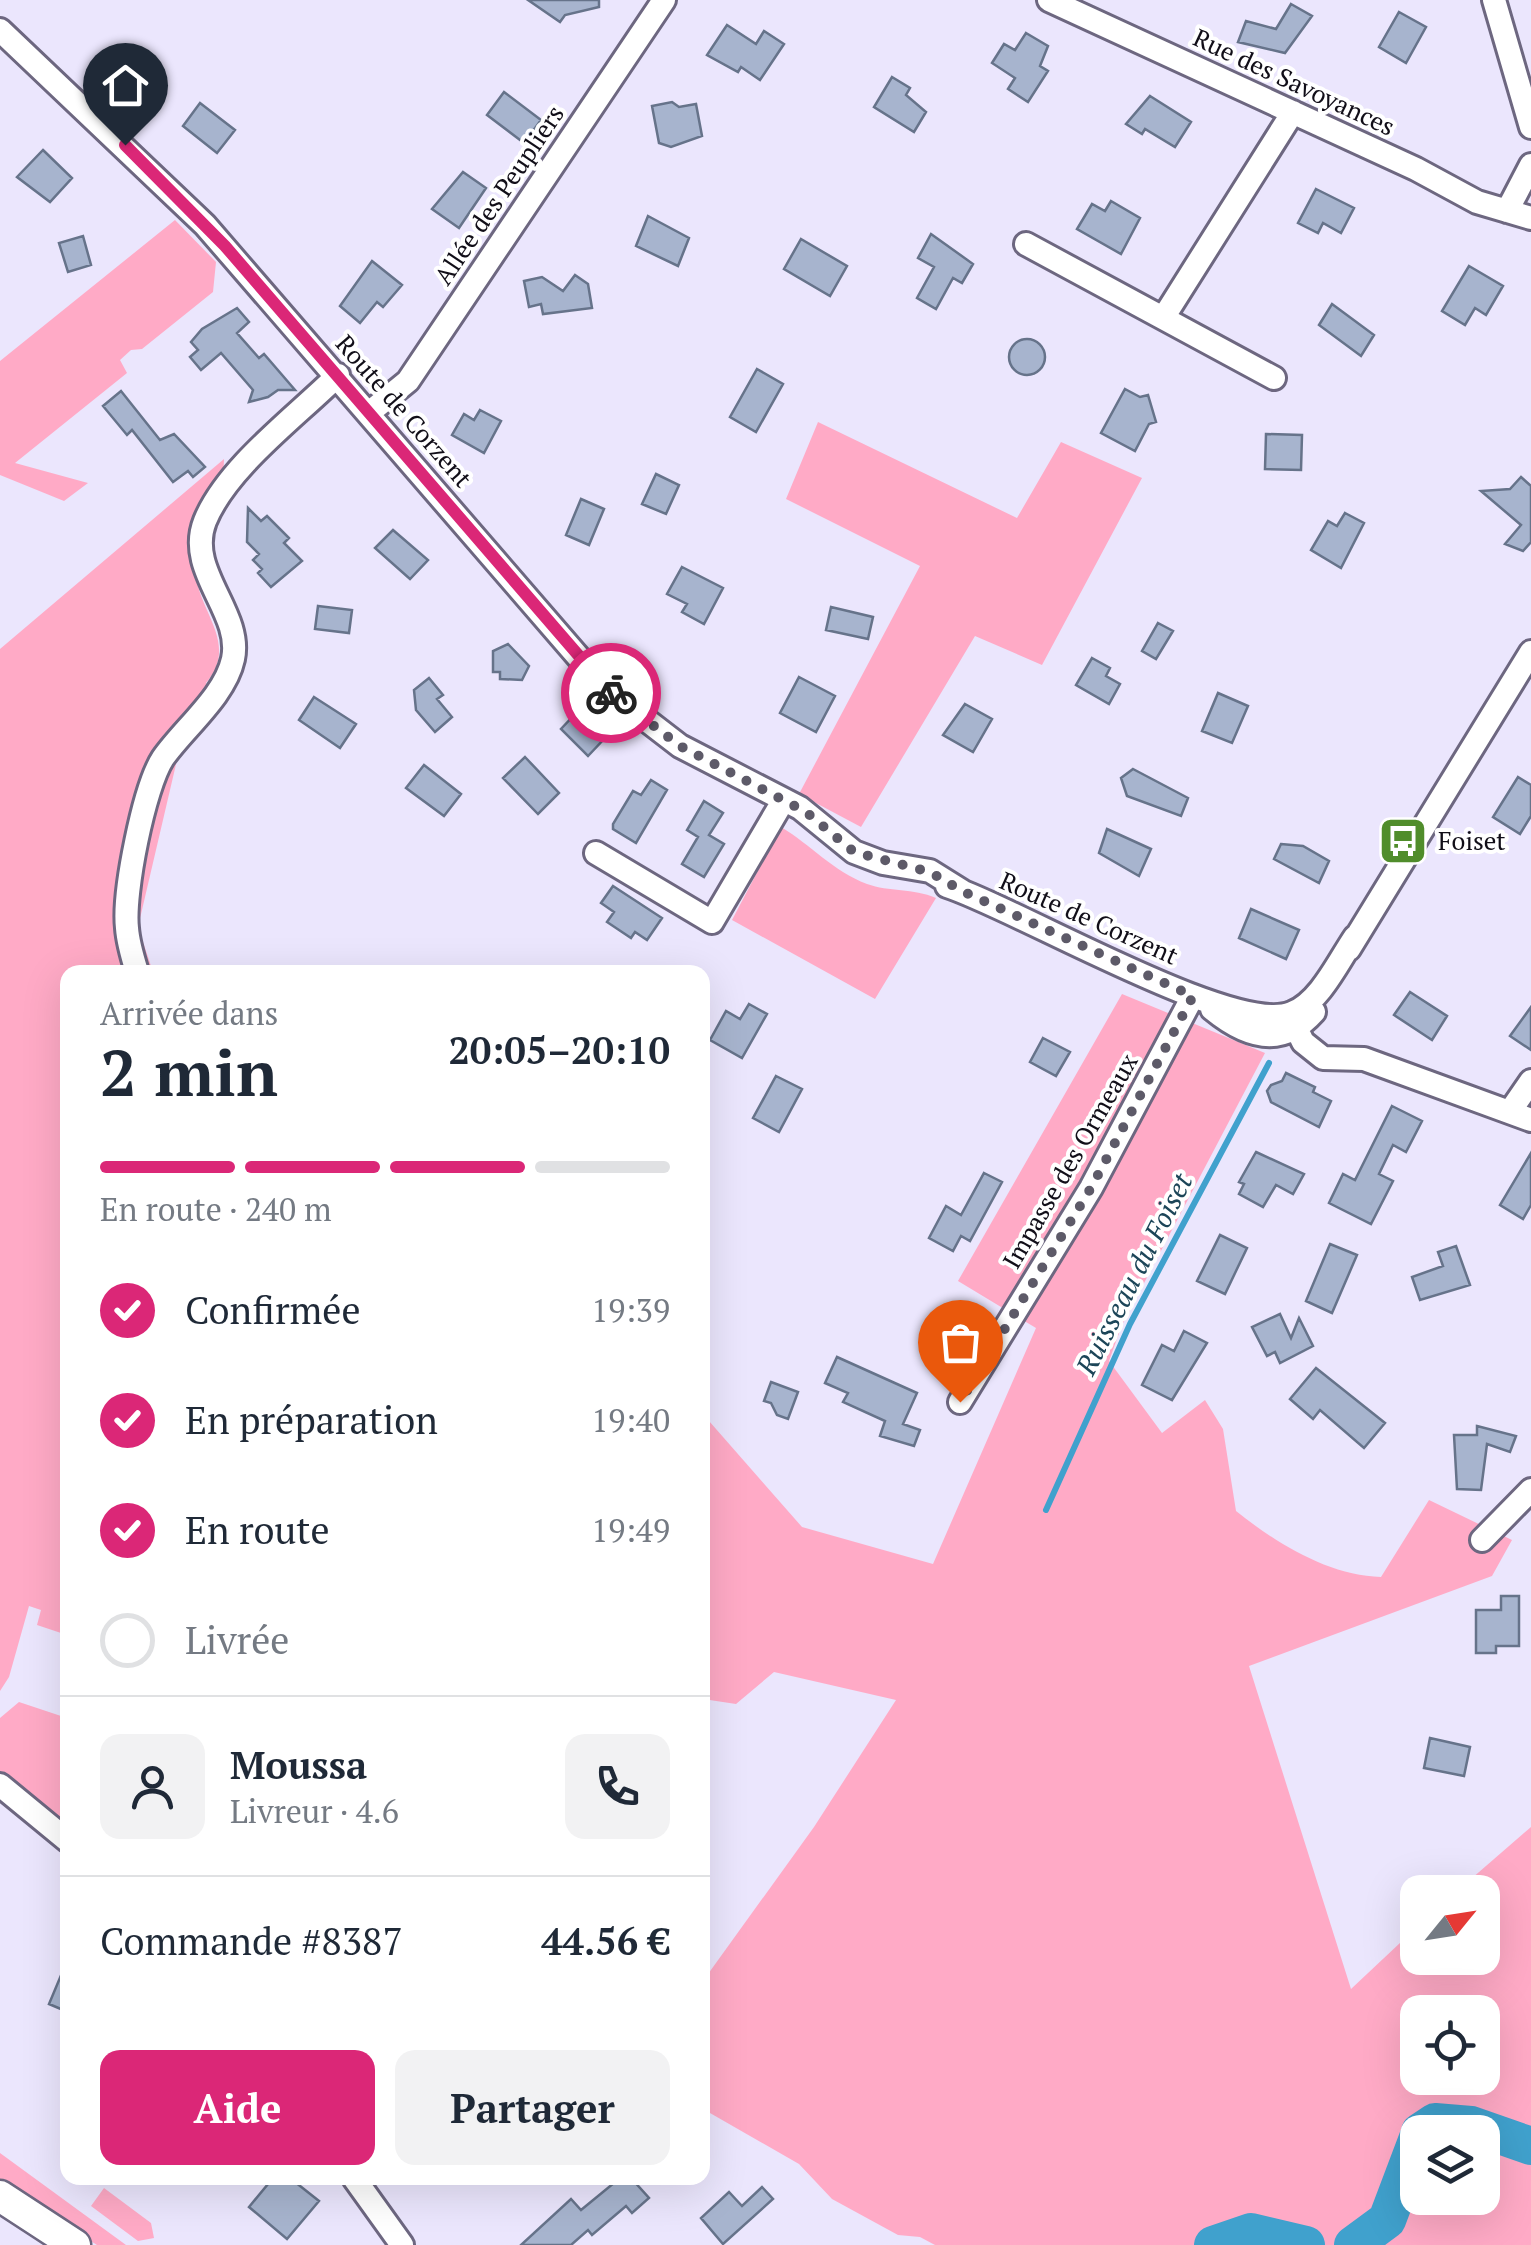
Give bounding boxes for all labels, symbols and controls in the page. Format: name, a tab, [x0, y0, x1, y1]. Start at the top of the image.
street label: Rue des Savoyances	[1188, 20, 1400, 143]
pin	[83, 43, 168, 146]
icon: home	[98, 58, 153, 113]
street label: Allée des Peupliers	[426, 98, 571, 291]
street label: Route de Corzent	[329, 328, 480, 494]
courier	[561, 643, 661, 743]
icon: bike	[584, 666, 639, 721]
bus stop icon: Foiset	[1377, 815, 1429, 867]
place label: Foiset	[1438, 824, 1506, 857]
street label: Route de Corzent	[995, 864, 1183, 972]
text: Arrivée dans	[100, 992, 278, 1034]
text: 20:05–20:10	[448, 1025, 670, 1075]
text: 2 min	[100, 1028, 278, 1115]
street label: Impasse des Ormeaux	[995, 1047, 1145, 1274]
water label: Ruisseau du Foiset	[1066, 1166, 1201, 1382]
text: En route · 240 m	[100, 1188, 332, 1230]
icon: check	[100, 1283, 155, 1338]
text: Confirmée	[185, 1285, 361, 1335]
text: 19:39	[591, 1289, 670, 1331]
pin	[918, 1300, 1003, 1403]
icon: bag	[933, 1315, 988, 1370]
icon: check	[100, 1393, 155, 1448]
text: En préparation	[185, 1395, 438, 1445]
text: 19:40	[591, 1399, 670, 1441]
icon: check	[100, 1503, 155, 1558]
text: En route	[185, 1505, 330, 1555]
text: 19:49	[591, 1509, 670, 1551]
text: Livrée	[185, 1615, 289, 1665]
button: person	[100, 1734, 205, 1839]
button: phone	[565, 1734, 670, 1839]
text: Moussa	[230, 1740, 367, 1790]
text: Livreur · 4.6	[230, 1790, 399, 1832]
north arrow	[1400, 1875, 1500, 1975]
map controls	[1400, 1875, 1500, 2215]
text: Commande #8387	[100, 1916, 403, 1966]
text: 44.56 €	[541, 1916, 670, 1966]
button: locate	[1400, 1995, 1500, 2095]
button: Aide	[100, 2050, 375, 2165]
button: Partager	[395, 2050, 670, 2165]
button: layers	[1400, 2115, 1500, 2215]

